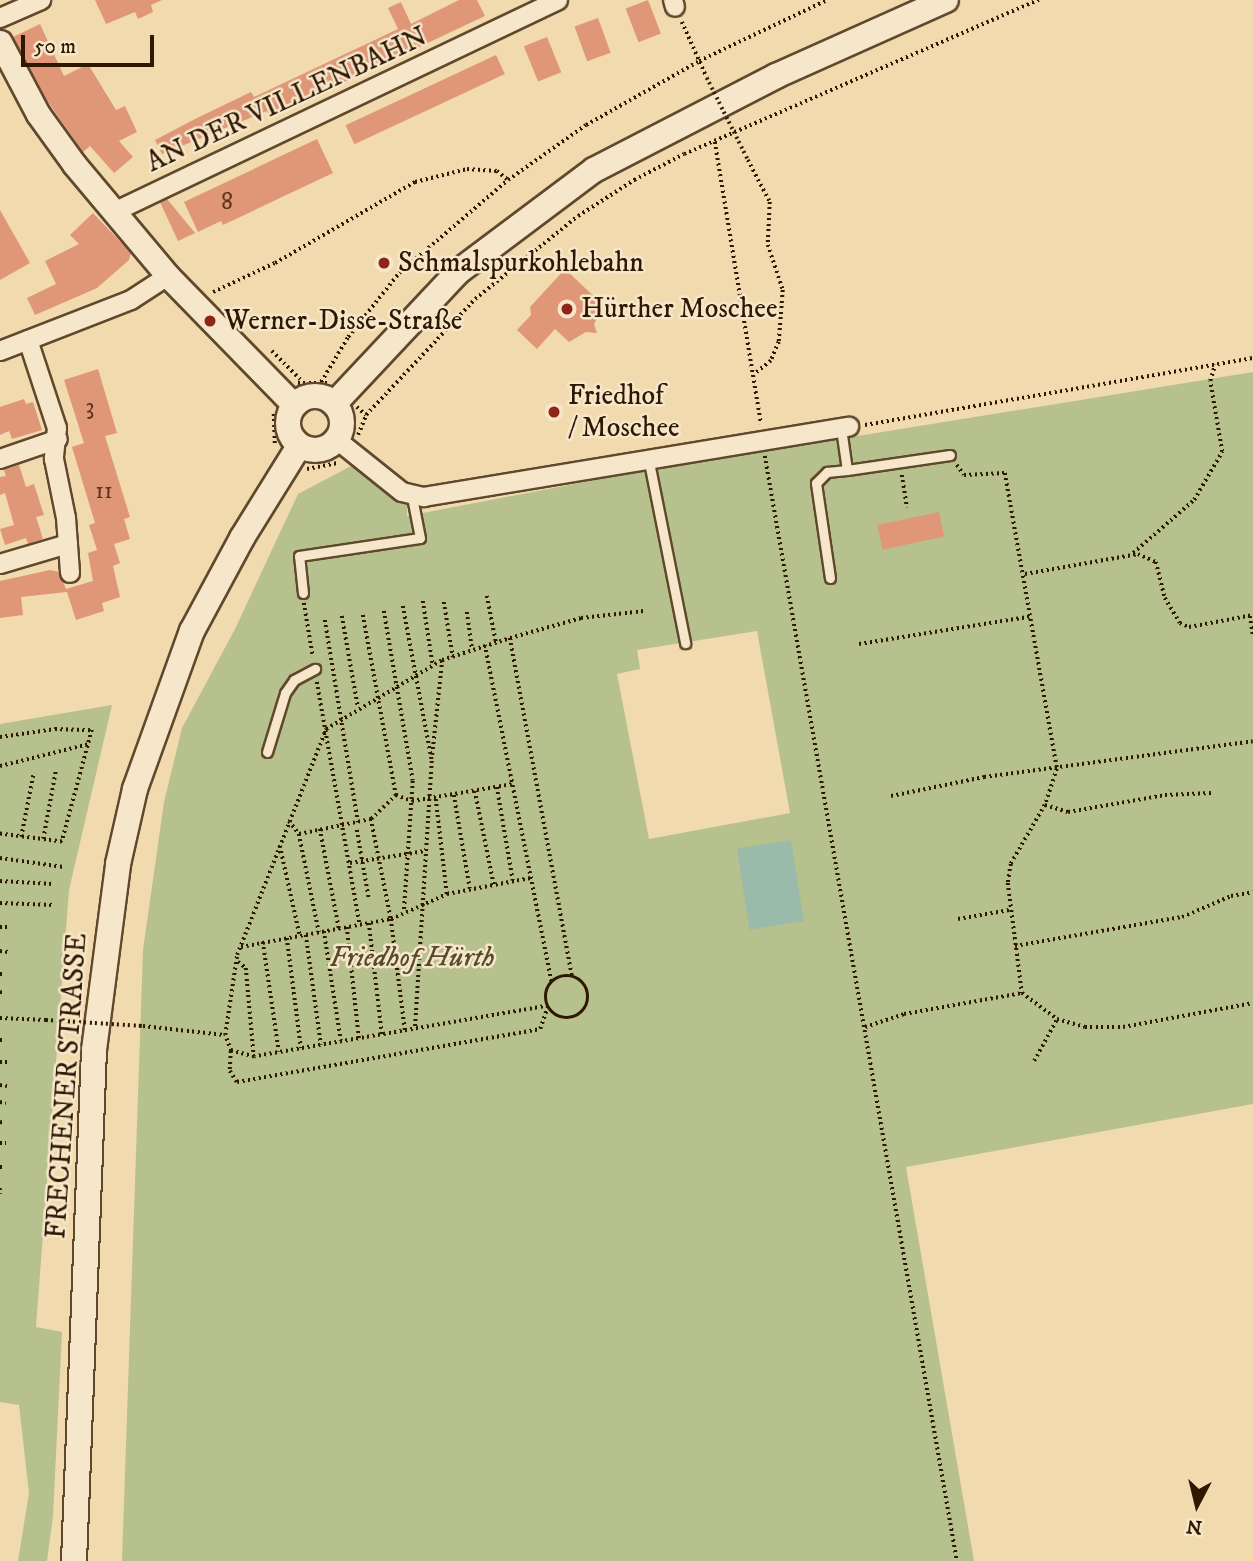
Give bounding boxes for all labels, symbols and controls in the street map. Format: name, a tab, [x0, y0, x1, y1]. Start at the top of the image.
street label: AN DER VILLENBAHN	[141, 20, 433, 180]
scale bar	[24, 21, 158, 65]
text: 50 m	[34, 34, 76, 60]
house number: 8	[221, 189, 233, 217]
place label: Schmalspurkohlebahn	[398, 246, 644, 280]
marker: Schmalspurkohlebahn	[376, 255, 392, 271]
place label: Hürther Moschee	[581, 292, 778, 326]
marker: Hürther Moschee	[559, 301, 575, 317]
place label: Werner-Disse-Straße	[224, 304, 462, 338]
marker: Werner-Disse-Straße	[202, 313, 218, 329]
place label: Friedhof / Moschee	[568, 379, 680, 445]
house number: 3	[86, 394, 94, 422]
marker: Friedhof / Moschee	[546, 404, 562, 420]
house number: 11	[95, 478, 113, 506]
street label: FRECHENER STRASSE	[40, 932, 94, 1240]
park label: Friedhof Hürth	[329, 941, 495, 975]
north arrow	[1162, 1470, 1232, 1540]
text: N	[1185, 1514, 1204, 1539]

